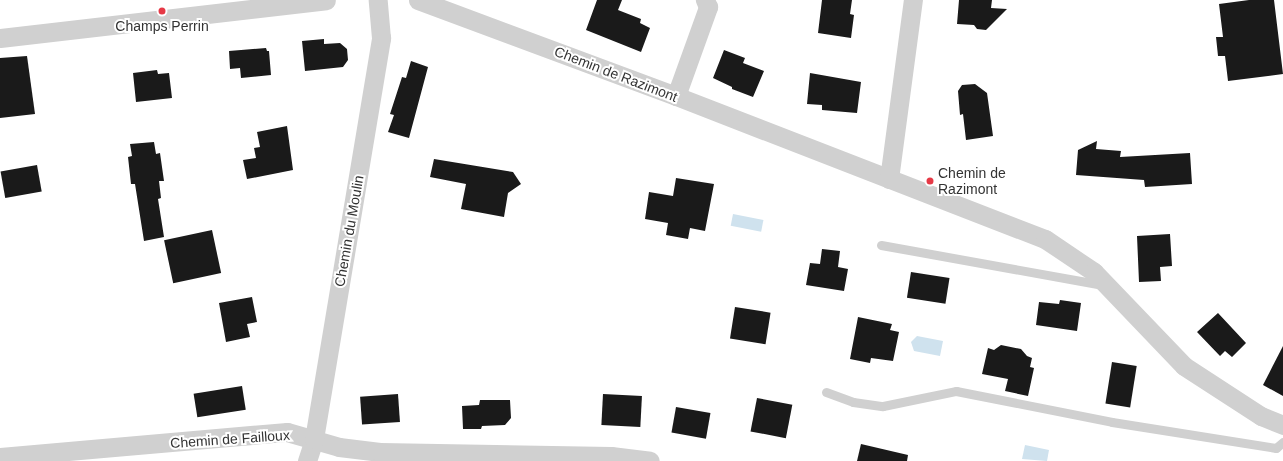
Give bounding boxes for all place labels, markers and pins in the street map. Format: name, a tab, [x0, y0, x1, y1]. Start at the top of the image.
marker: Champs Perrin	[157, 6, 167, 16]
place label: Champs Perrin	[115, 18, 209, 34]
place label: Chemin de Razimont	[938, 165, 1006, 198]
marker: Chemin de Razimont	[925, 176, 935, 186]

